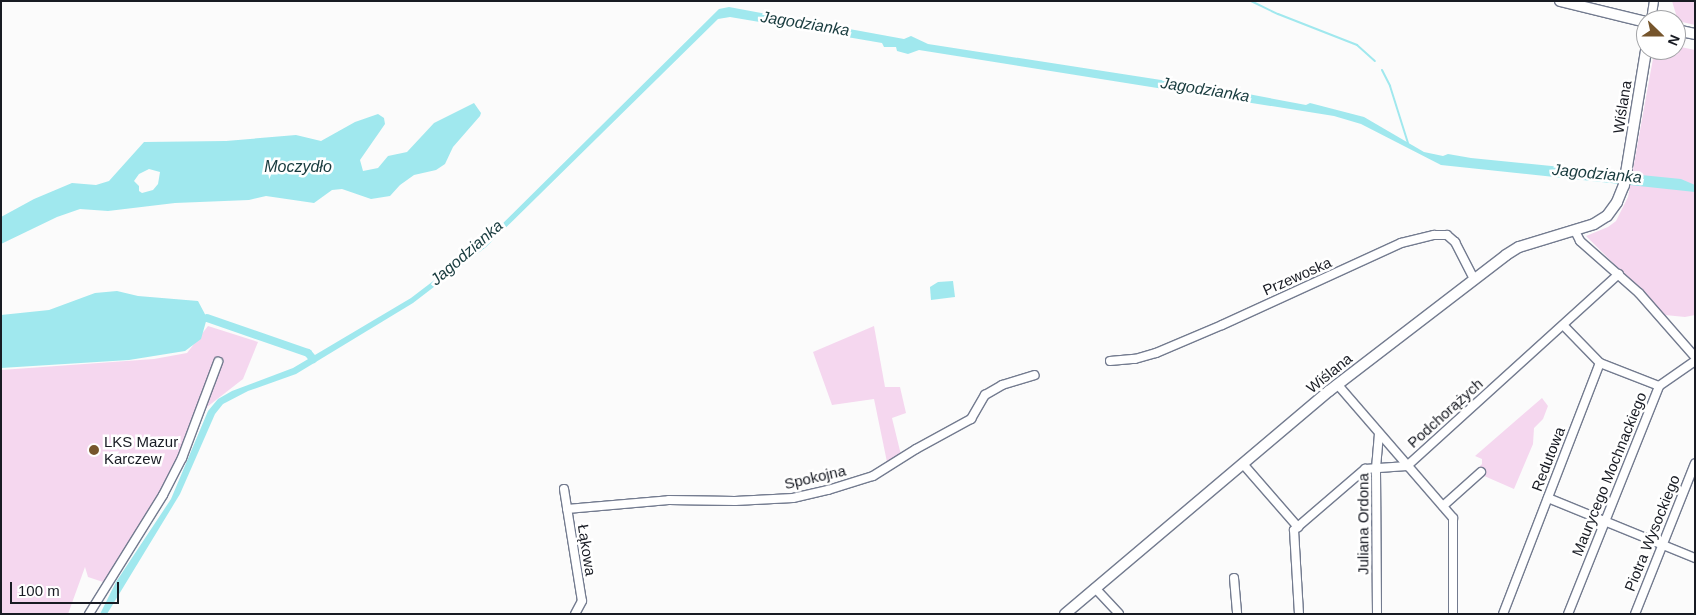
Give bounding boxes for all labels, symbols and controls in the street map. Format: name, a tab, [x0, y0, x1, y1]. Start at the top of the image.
water label: Jagodzianka	[759, 7, 851, 41]
north arrow	[1636, 10, 1686, 60]
text: N	[1665, 33, 1683, 48]
water label: Jagodzianka	[1159, 73, 1251, 107]
street label: Wiślana	[1609, 79, 1635, 135]
water label: Moczydło	[264, 157, 332, 177]
water label: Jagodzianka	[1551, 161, 1643, 187]
water label: Jagodzianka	[427, 216, 507, 290]
street label: Przewoska	[1260, 253, 1334, 299]
street label: Wiślana	[1303, 349, 1355, 397]
street label: Podchorążych	[1404, 375, 1486, 451]
street label: Maurycego Mochnackiego	[1568, 389, 1650, 559]
street label: Redutowa	[1527, 424, 1569, 494]
place label: LKS Mazur Karczew	[104, 432, 178, 467]
marker: LKS Mazur Karczew	[88, 444, 100, 456]
street label: Spokojna	[783, 461, 847, 493]
street label: Piotra Wysockiego	[1620, 472, 1684, 594]
street label: Juliana Ordona	[1354, 473, 1372, 575]
street label: Łąkowa	[574, 523, 600, 577]
scale bar	[12, 572, 121, 604]
text: 100 m	[18, 582, 60, 599]

